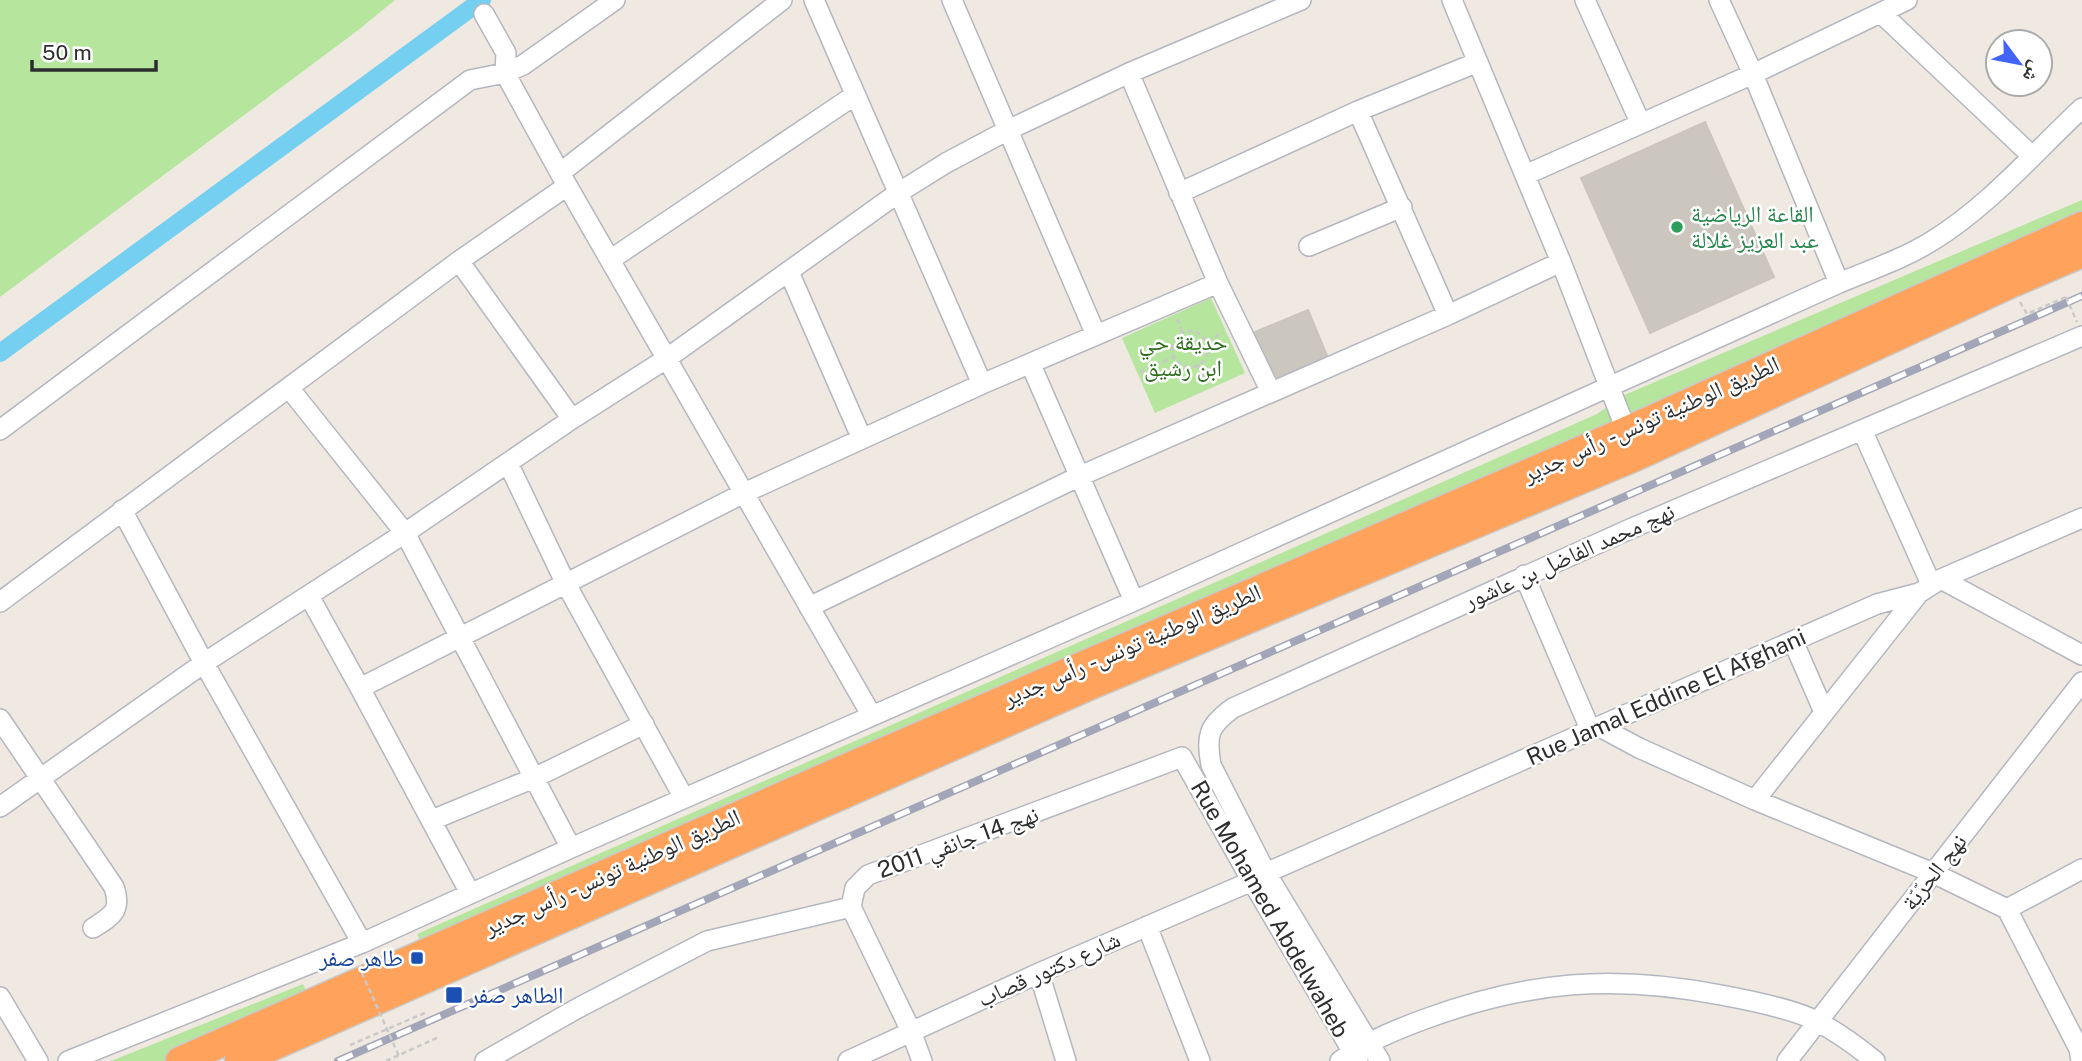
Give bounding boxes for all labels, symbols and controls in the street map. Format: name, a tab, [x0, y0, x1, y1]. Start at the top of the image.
scale bar	[32, 28, 156, 72]
north arrow	[1984, 28, 2054, 98]
text: 50 m	[42, 40, 92, 65]
text: ش	[2018, 57, 2048, 86]
place label: القاعة الرياضية عبد العزيز غلالة	[1691, 200, 1819, 254]
marker: القاعة الرياضية عبد العزيز غلالة	[1669, 219, 1685, 235]
park label: حديقة حي ابن رشيق	[1139, 328, 1227, 382]
street label: الطريق الوطنية تونس - رأس جدير	[1518, 350, 1783, 489]
street label: نهج محمد الفاضل بن عاشور	[1458, 497, 1679, 616]
street label: الطريق الوطنية تونس - رأس جدير	[998, 578, 1265, 712]
street label: Rue Jamal Eddine El Afghani	[1522, 623, 1810, 770]
street label: Rue Mohamed Abdelwaheb	[1186, 775, 1355, 1042]
street label: نهج 14 جانفي 2011	[874, 800, 1044, 889]
street label: الطريق الوطنية تونس - رأس جدير	[479, 803, 744, 942]
street label: نهج الحرّيّة	[1895, 828, 1973, 916]
street label: شارع دكتور قصاب	[973, 925, 1125, 1014]
place label: طاهر صفر	[318, 944, 403, 971]
marker: طاهر صفر	[409, 950, 425, 966]
place label: الطاهر صفر	[469, 981, 563, 1008]
marker: الطاهر صفر	[444, 985, 464, 1005]

